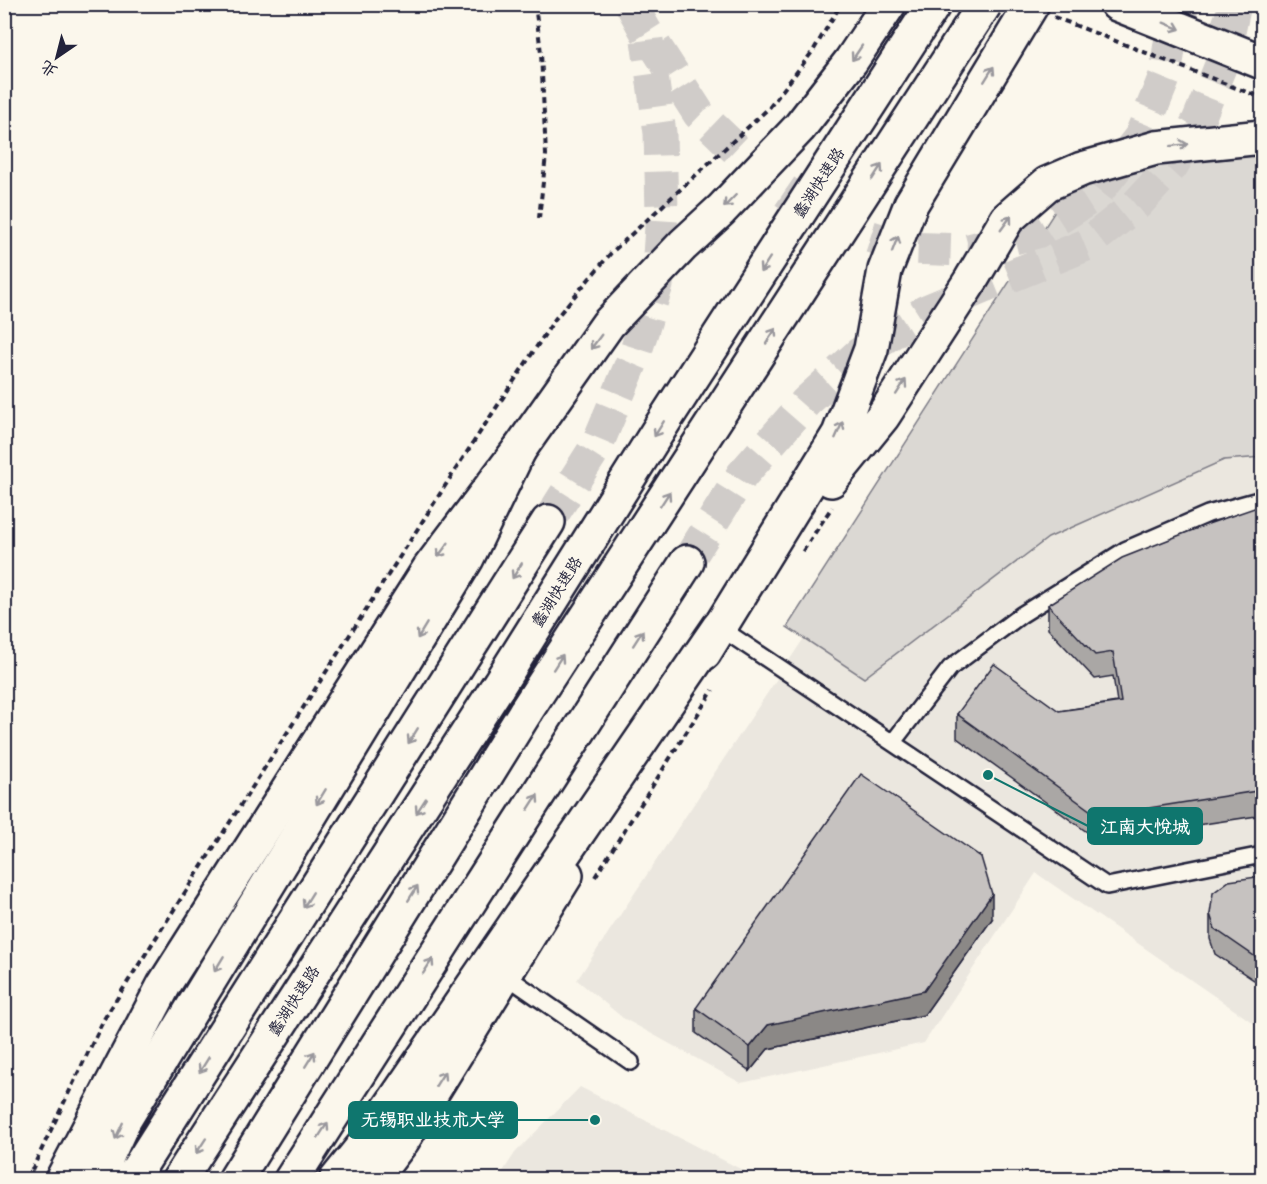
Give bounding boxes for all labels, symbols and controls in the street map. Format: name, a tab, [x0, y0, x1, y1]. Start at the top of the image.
one-way arrow	[1162, 21, 1180, 32]
north arrow	[27, 27, 87, 87]
one-way arrow	[850, 44, 862, 61]
text: 北	[37, 57, 61, 80]
one-way arrow	[984, 66, 996, 83]
one-way arrow	[1169, 139, 1188, 150]
street label: 蠡湖快速路	[790, 145, 848, 221]
one-way arrow	[871, 164, 883, 181]
one-way arrow	[722, 193, 737, 208]
one-way arrow	[999, 215, 1012, 231]
one-way arrow	[891, 235, 902, 254]
one-way arrow	[759, 256, 771, 273]
one-way arrow	[764, 327, 777, 344]
one-way arrow	[590, 333, 602, 349]
one-way arrow	[896, 379, 908, 396]
one-way arrow	[653, 420, 666, 437]
one-way arrow	[834, 421, 846, 439]
one-way arrow	[659, 491, 671, 508]
one-way arrow	[437, 542, 450, 558]
street label: 蠡湖快速路	[528, 553, 586, 631]
one-way arrow	[511, 562, 523, 579]
one-way arrow	[416, 622, 428, 639]
one-way arrow	[632, 630, 644, 646]
one-way arrow	[552, 655, 564, 671]
one-way arrow	[406, 727, 418, 744]
one-way arrow	[314, 788, 326, 805]
one-way arrow	[527, 794, 539, 811]
one-way arrow	[414, 797, 427, 814]
callout: 江南大悦城	[1088, 808, 1202, 844]
text: 江南大悦城	[1100, 817, 1190, 838]
one-way arrow	[407, 885, 419, 902]
one-way arrow	[302, 892, 315, 909]
one-way arrow	[213, 955, 225, 972]
one-way arrow	[422, 958, 434, 975]
street label: 蠡湖快速路	[265, 963, 323, 1039]
one-way arrow	[303, 1050, 316, 1067]
one-way arrow	[197, 1056, 209, 1073]
one-way arrow	[435, 1071, 447, 1088]
callout: 无锡职业技术大学	[349, 1102, 517, 1138]
text: 无锡职业技术大学	[361, 1110, 505, 1131]
one-way arrow	[112, 1121, 124, 1139]
one-way arrow	[317, 1122, 329, 1139]
one-way arrow	[195, 1137, 207, 1154]

